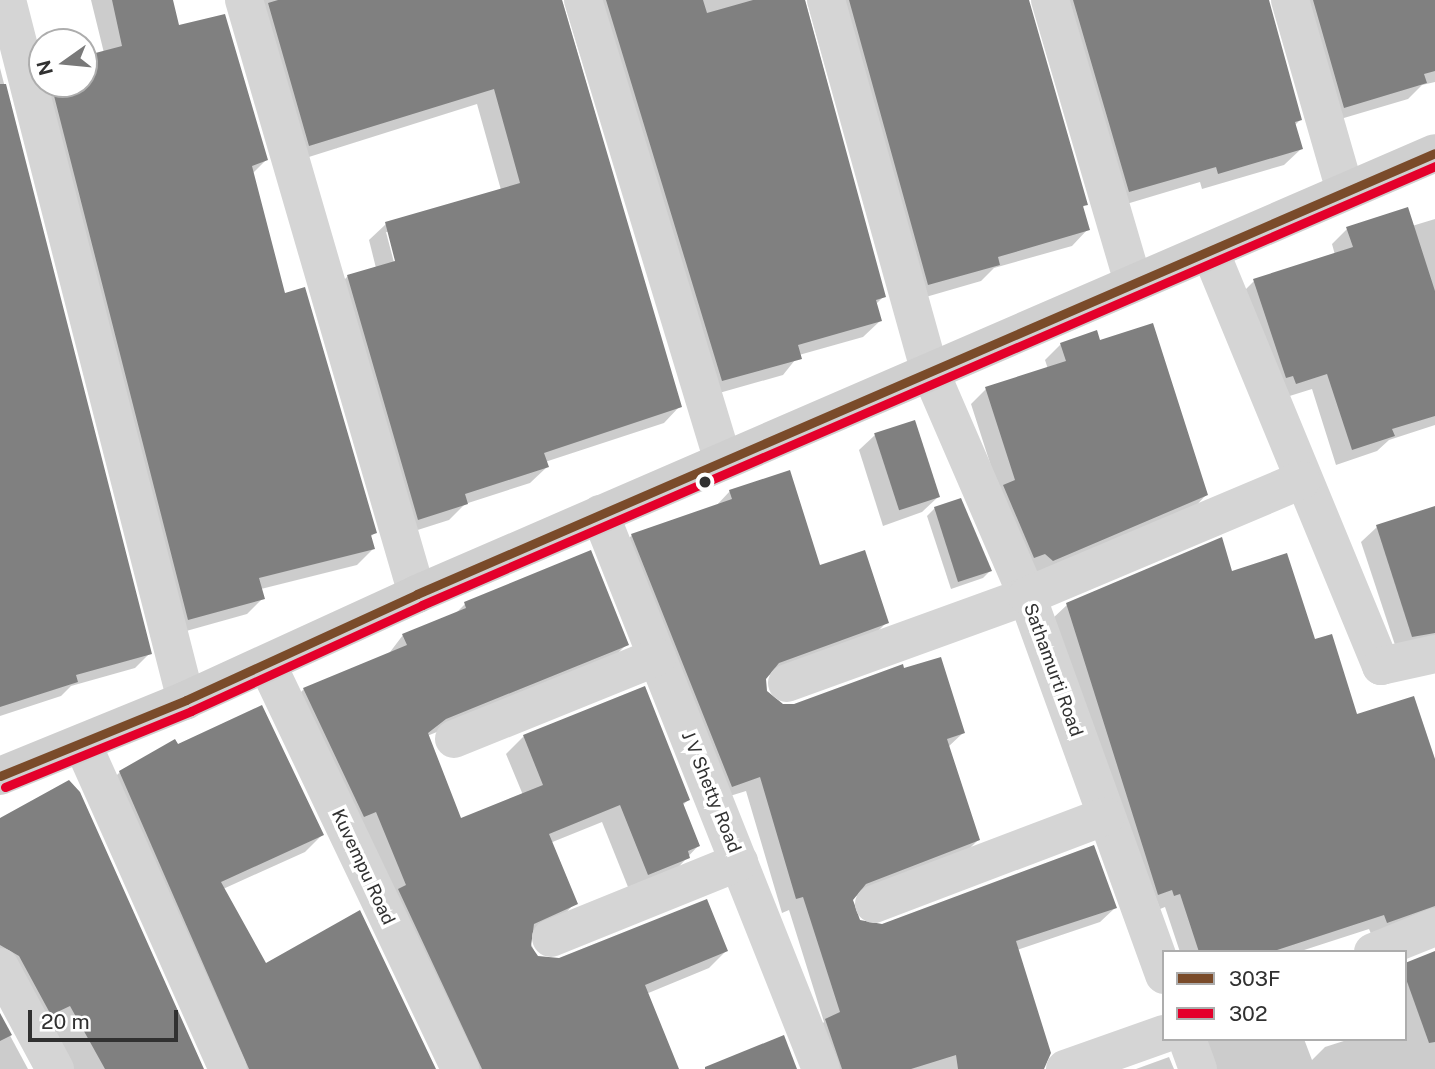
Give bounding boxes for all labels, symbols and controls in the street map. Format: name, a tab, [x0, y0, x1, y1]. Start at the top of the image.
north arrow	[28, 28, 98, 98]
text: N	[32, 58, 57, 78]
unlabelled marker	[698, 475, 712, 489]
street label: Sathamurti Road	[1019, 600, 1087, 740]
street label: J V Shetty Road	[677, 728, 745, 856]
street label: Kuvempu Road	[327, 806, 399, 928]
legend	[1162, 950, 1407, 1041]
text: 303F	[1229, 966, 1281, 991]
scale bar	[32, 996, 182, 1040]
text: 302	[1229, 1001, 1267, 1026]
text: 20 m	[41, 1009, 90, 1034]

